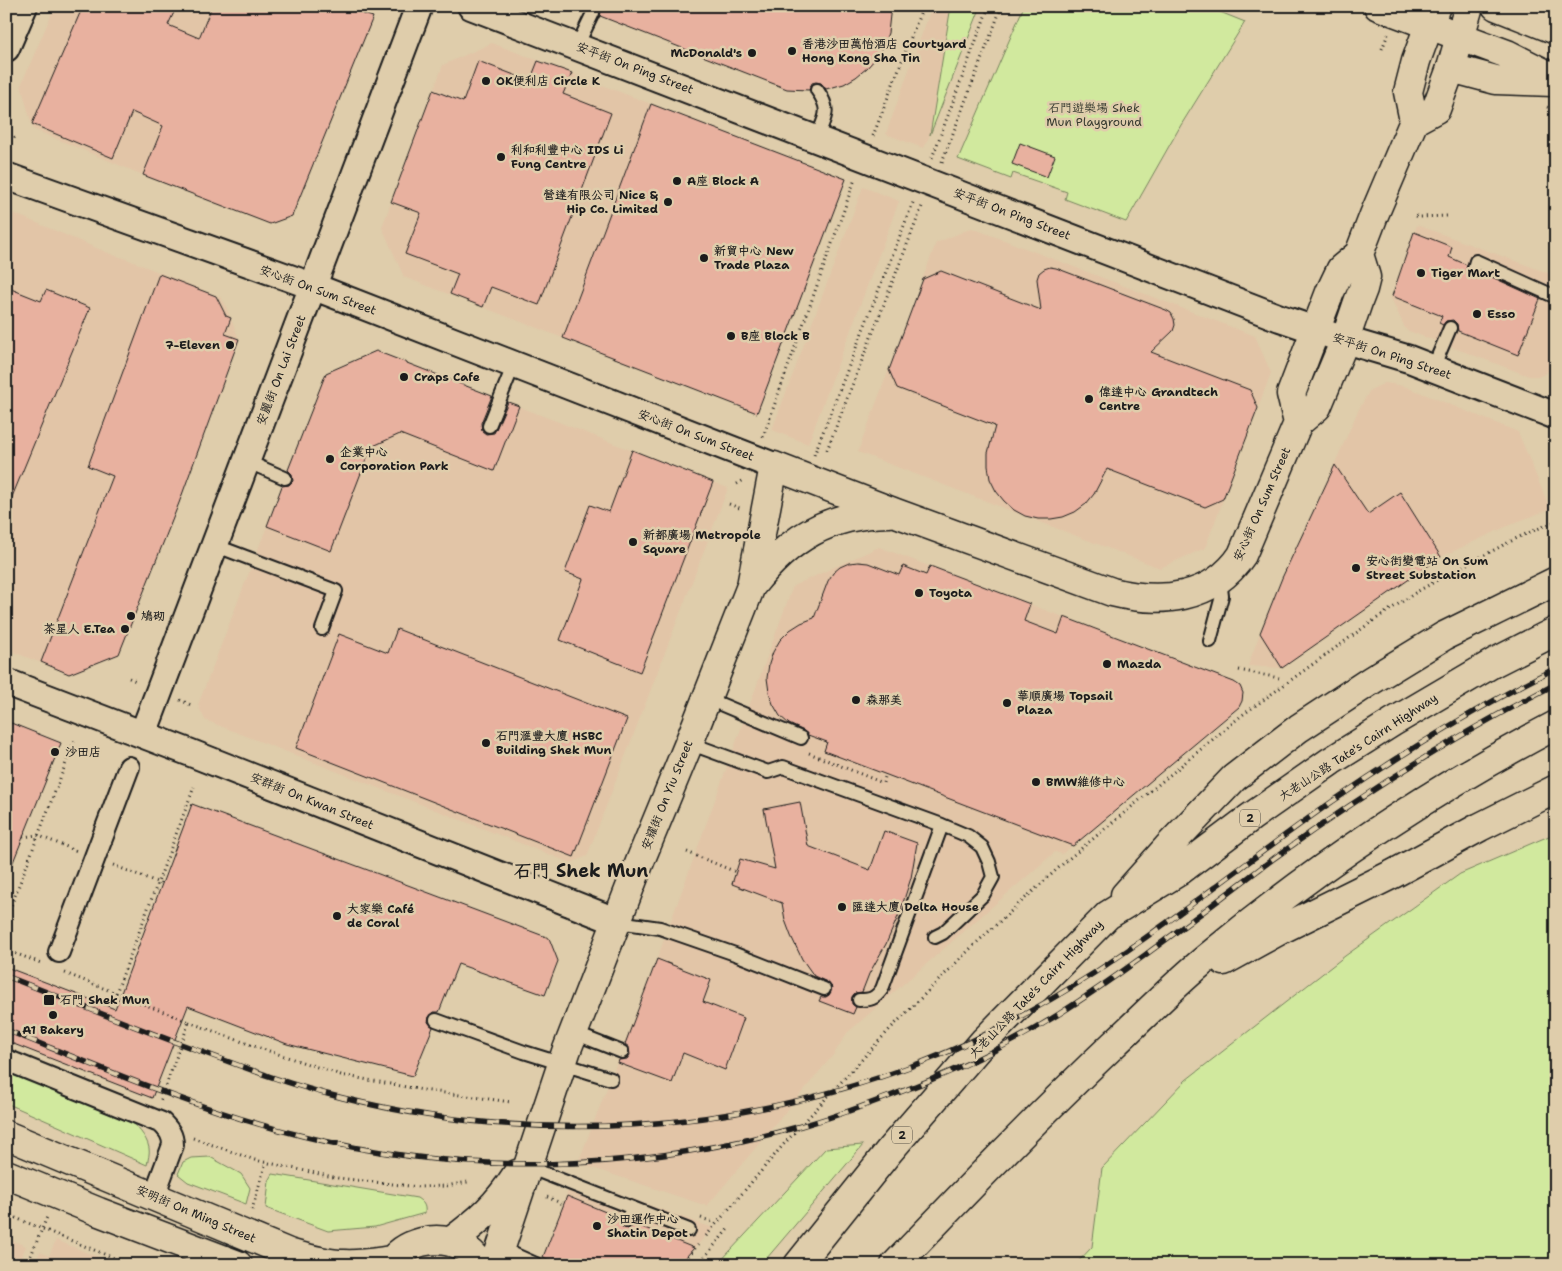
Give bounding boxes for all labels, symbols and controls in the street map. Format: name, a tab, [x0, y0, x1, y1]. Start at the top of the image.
place label: 香港沙田萬怡酒店 Courtyard Hong Kong Sha Tin	[802, 36, 967, 66]
street label: 安平街 On Ping Street	[574, 38, 696, 98]
place label: McDonald's	[670, 45, 742, 61]
marker: 香港沙田萬怡酒店 Courtyard Hong Kong Sha Tin	[786, 45, 798, 57]
marker: McDonald's	[746, 47, 758, 59]
place label: OK便利店 Circle K	[496, 73, 601, 89]
marker: OK便利店 Circle K	[480, 75, 492, 87]
park label: 石門遊樂場 Shek Mun Playground	[1046, 100, 1142, 130]
place label: 利和利豐中心 IDS Li Fung Centre	[511, 142, 624, 172]
marker: 利和利豐中心 IDS Li Fung Centre	[495, 151, 507, 163]
place label: A座 Block A	[687, 173, 759, 189]
marker: A座 Block A	[671, 175, 683, 187]
street label: 安平街 On Ping Street	[951, 184, 1073, 244]
place label: 營達有限公司 Nice & Hip Co. Limited	[543, 187, 659, 217]
marker: 營達有限公司 Nice & Hip Co. Limited	[662, 196, 674, 208]
place label: 新貿中心 New Trade Plaza	[714, 243, 794, 273]
marker: 新貿中心 New Trade Plaza	[698, 252, 710, 264]
street label: 安心街 On Sum Street	[257, 261, 379, 319]
place label: Tiger Mart	[1431, 265, 1500, 281]
marker: Tiger Mart	[1415, 267, 1427, 279]
place label: Esso	[1487, 306, 1516, 322]
marker: Esso	[1471, 308, 1483, 320]
street label: 安麗街 On Lai Street	[253, 313, 309, 427]
place label: B座 Block B	[741, 328, 810, 344]
street label: 安平街 On Ping Street	[1330, 329, 1454, 383]
marker: B座 Block B	[725, 330, 737, 342]
place label: 7-Eleven	[165, 337, 220, 353]
marker: 7-Eleven	[224, 339, 236, 351]
place label: Craps Cafe	[414, 369, 480, 385]
marker: Craps Cafe	[398, 371, 410, 383]
place label: 偉達中心 Grandtech Centre	[1099, 384, 1218, 414]
marker: 偉達中心 Grandtech Centre	[1083, 393, 1095, 405]
street label: 安心街 On Sum Street	[636, 405, 756, 465]
place label: 企業中心 Corporation Park	[340, 444, 449, 474]
street label: 安心街 On Sum Street	[1230, 444, 1294, 564]
marker: 企業中心 Corporation Park	[324, 453, 336, 465]
place label: 新都廣場 Metropole Square	[643, 527, 761, 557]
marker: 新都廣場 Metropole Square	[627, 536, 639, 548]
place label: 安心街變電站 On Sum Street Substation	[1366, 553, 1488, 583]
marker: 安心街變電站 On Sum Street Substation	[1350, 562, 1362, 574]
place label: Toyota	[929, 585, 973, 601]
marker: Toyota	[913, 587, 925, 599]
place label: 鳩砌	[141, 608, 165, 624]
marker: 鳩砌	[125, 610, 137, 622]
place label: 茶星人 E.Tea	[43, 621, 116, 637]
marker: 茶星人 E.Tea	[119, 623, 131, 635]
place label: Mazda	[1117, 656, 1162, 672]
marker: Mazda	[1101, 658, 1113, 670]
place label: 華順廣場 Topsail Plaza	[1017, 688, 1113, 718]
street label: 大老山公路 Tate's Cairn Highway	[1276, 690, 1440, 804]
place label: 森那美	[866, 692, 902, 708]
marker: 森那美	[850, 694, 862, 706]
marker: 華順廣場 Topsail Plaza	[1001, 697, 1013, 709]
place label: 石門滙豐大廈 HSBC Building Shek Mun	[496, 728, 611, 758]
marker: 石門滙豐大廈 HSBC Building Shek Mun	[480, 737, 492, 749]
street label: 安耀街 On Yiu Street	[638, 738, 696, 852]
place label: 沙田店	[65, 744, 101, 760]
marker: 沙田店	[49, 746, 61, 758]
street label: 安群街 On Kwan Street	[248, 769, 376, 833]
place label: BMW維修中心	[1046, 774, 1125, 790]
marker: BMW維修中心	[1030, 776, 1042, 788]
road number: 2	[1240, 810, 1260, 826]
district label: 石門 Shek Mun	[514, 859, 648, 883]
place label: 匯達大廈 Delta House	[852, 899, 979, 915]
place label: 大家樂 Café de Coral	[347, 901, 414, 931]
marker: 匯達大廈 Delta House	[836, 901, 848, 913]
marker: 大家樂 Café de Coral	[331, 910, 343, 922]
street label: 大老山公路 Tate's Cairn Highway	[966, 916, 1106, 1061]
place label: 石門 Shek Mun	[60, 992, 150, 1008]
marker: 石門 Shek Mun	[42, 993, 56, 1007]
marker: A1 Bakery	[47, 1009, 59, 1021]
place label: A1 Bakery	[22, 1022, 84, 1038]
road number: 2	[892, 1126, 912, 1144]
street label: 安明街 On Ming Street	[134, 1181, 258, 1247]
place label: 沙田運作中心 Shatin Depot	[607, 1211, 688, 1241]
marker: 沙田運作中心 Shatin Depot	[591, 1220, 603, 1232]

